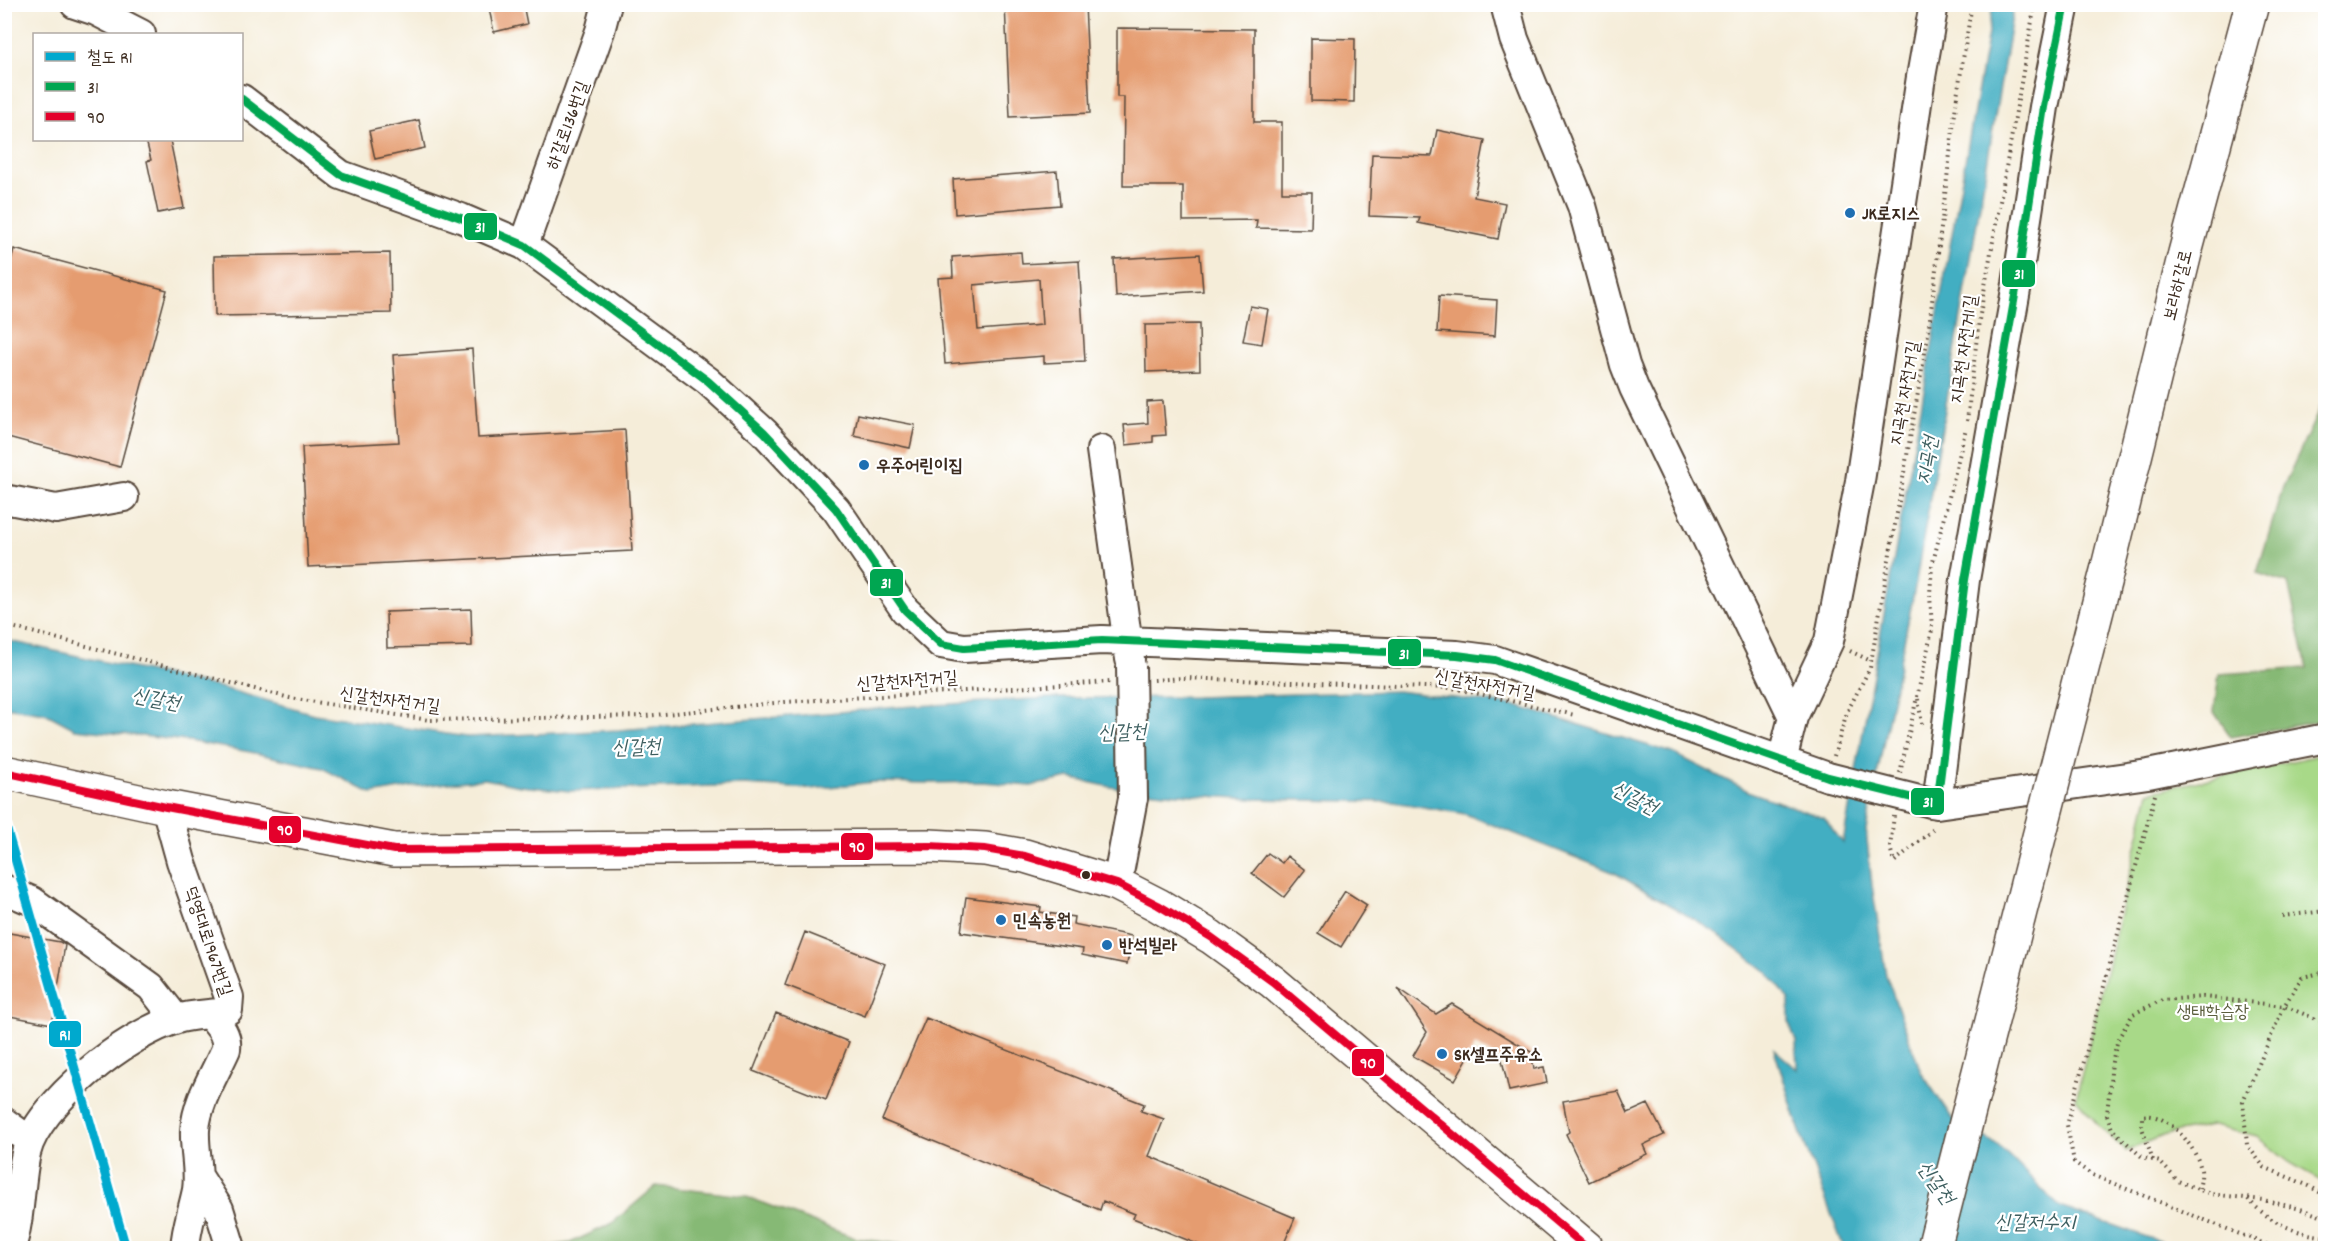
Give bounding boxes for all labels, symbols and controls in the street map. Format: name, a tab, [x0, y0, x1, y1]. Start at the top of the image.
legend	[33, 33, 243, 141]
text: 철도 R1	[87, 47, 133, 72]
text: 31	[87, 77, 99, 102]
street label: 하갈로136번길	[542, 77, 597, 174]
text: 90	[87, 107, 105, 132]
place label: JK로지스	[1862, 203, 1920, 228]
marker: JK로지스	[1843, 206, 1857, 220]
line badge: 31	[463, 212, 498, 241]
text: 31	[475, 217, 485, 240]
street label: 보라하갈로	[2159, 247, 2200, 324]
line badge: 31	[2001, 259, 2036, 288]
text: 31	[2014, 264, 2024, 287]
street label: 지곡천 자전거1길	[1945, 293, 1986, 405]
street label: 지곡천 자전거길	[1885, 339, 1928, 448]
water label: 지곡천	[1911, 432, 1947, 487]
place label: 우주어린이집	[876, 455, 963, 480]
marker: 우주어린이집	[857, 458, 871, 472]
line badge: 31	[869, 568, 904, 597]
text: 31	[881, 573, 891, 596]
line badge: 31	[1387, 638, 1422, 667]
text: 31	[1399, 644, 1409, 667]
street label: 신갈천자전거길	[1432, 665, 1537, 708]
street label: 신갈천자전거길	[856, 666, 959, 698]
street label: 신갈천자전거길	[338, 682, 442, 721]
water label: 신갈천	[129, 683, 184, 720]
water label: 신갈천	[1097, 719, 1149, 749]
water label: 신갈천	[611, 734, 663, 764]
water label: 신갈천	[1606, 776, 1663, 824]
line badge: 31	[1910, 787, 1945, 816]
text: 31	[1923, 792, 1933, 815]
line badge: 90	[268, 815, 302, 844]
text: 90	[277, 820, 293, 843]
line badge: 90	[840, 832, 874, 861]
text: 90	[849, 837, 865, 860]
unlabelled marker	[1080, 869, 1092, 881]
street label: 덕영대로1967번길	[176, 883, 237, 1001]
place label: 민속농원	[1013, 910, 1071, 935]
marker: 민속농원	[994, 913, 1008, 927]
place label: 반석빌라	[1119, 935, 1177, 960]
marker: 반석빌라	[1100, 938, 1114, 952]
park label: 생태학습장	[2177, 1001, 2249, 1026]
line badge: R1	[48, 1020, 82, 1048]
text: R1	[59, 1025, 71, 1048]
place label: SK셀프주유소	[1454, 1044, 1543, 1069]
marker: SK셀프주유소	[1435, 1047, 1449, 1061]
line badge: 90	[1351, 1048, 1385, 1077]
text: 90	[1360, 1053, 1376, 1076]
water label: 신갈천	[1909, 1156, 1961, 1213]
water label: 신갈저수지	[1995, 1210, 2077, 1238]

